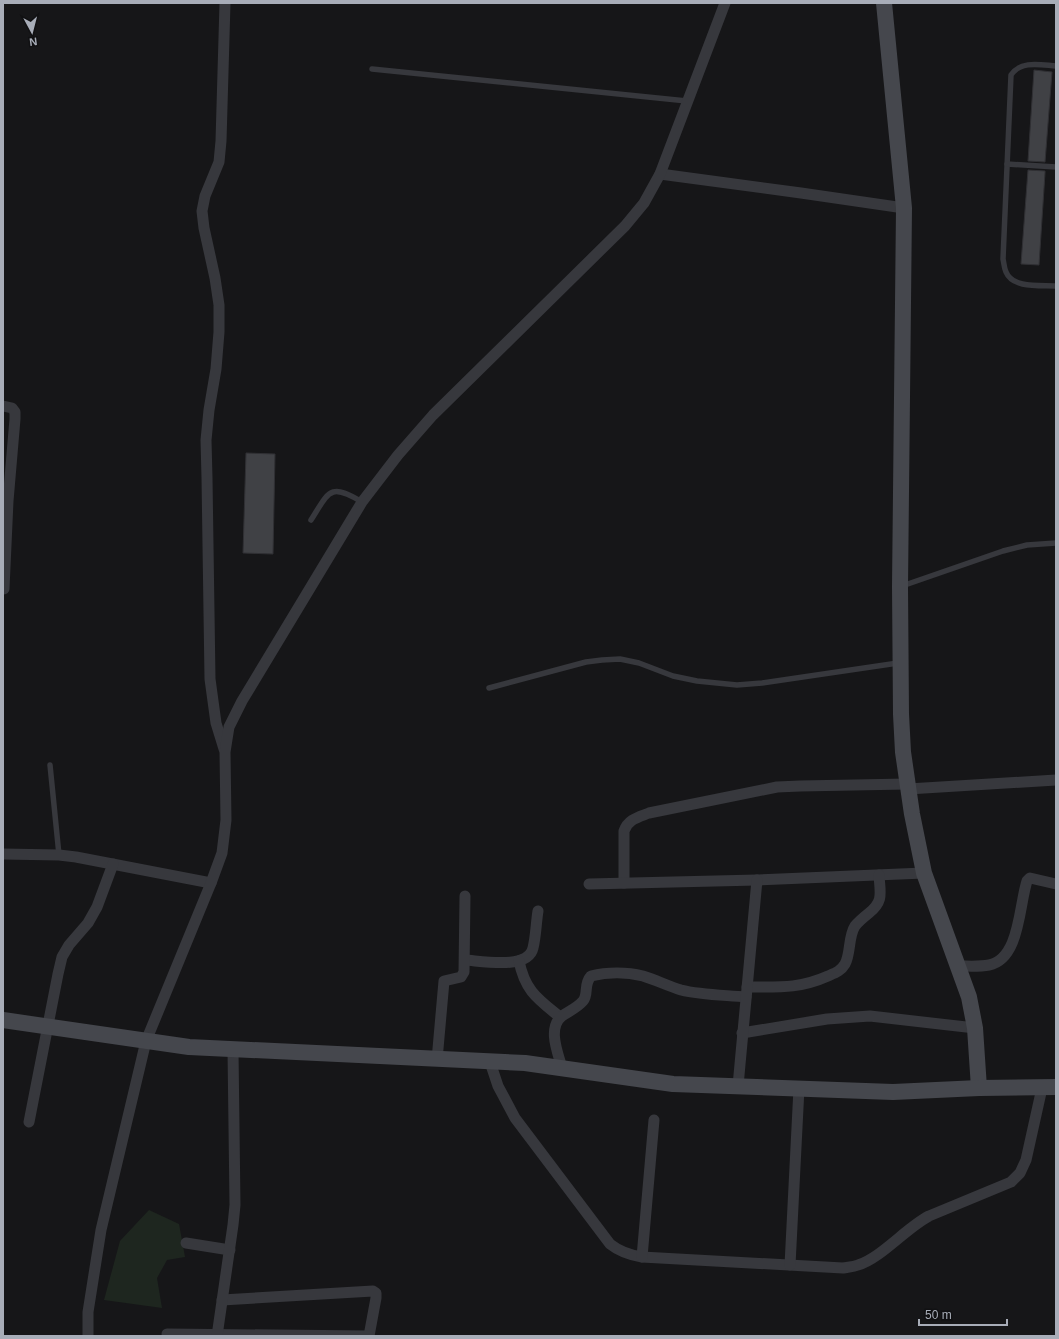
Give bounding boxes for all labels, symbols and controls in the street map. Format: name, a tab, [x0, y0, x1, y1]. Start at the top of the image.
north arrow	[12, 12, 52, 52]
text: N	[28, 35, 38, 48]
scale bar	[919, 1301, 1007, 1327]
text: 50 m	[925, 1308, 952, 1322]

